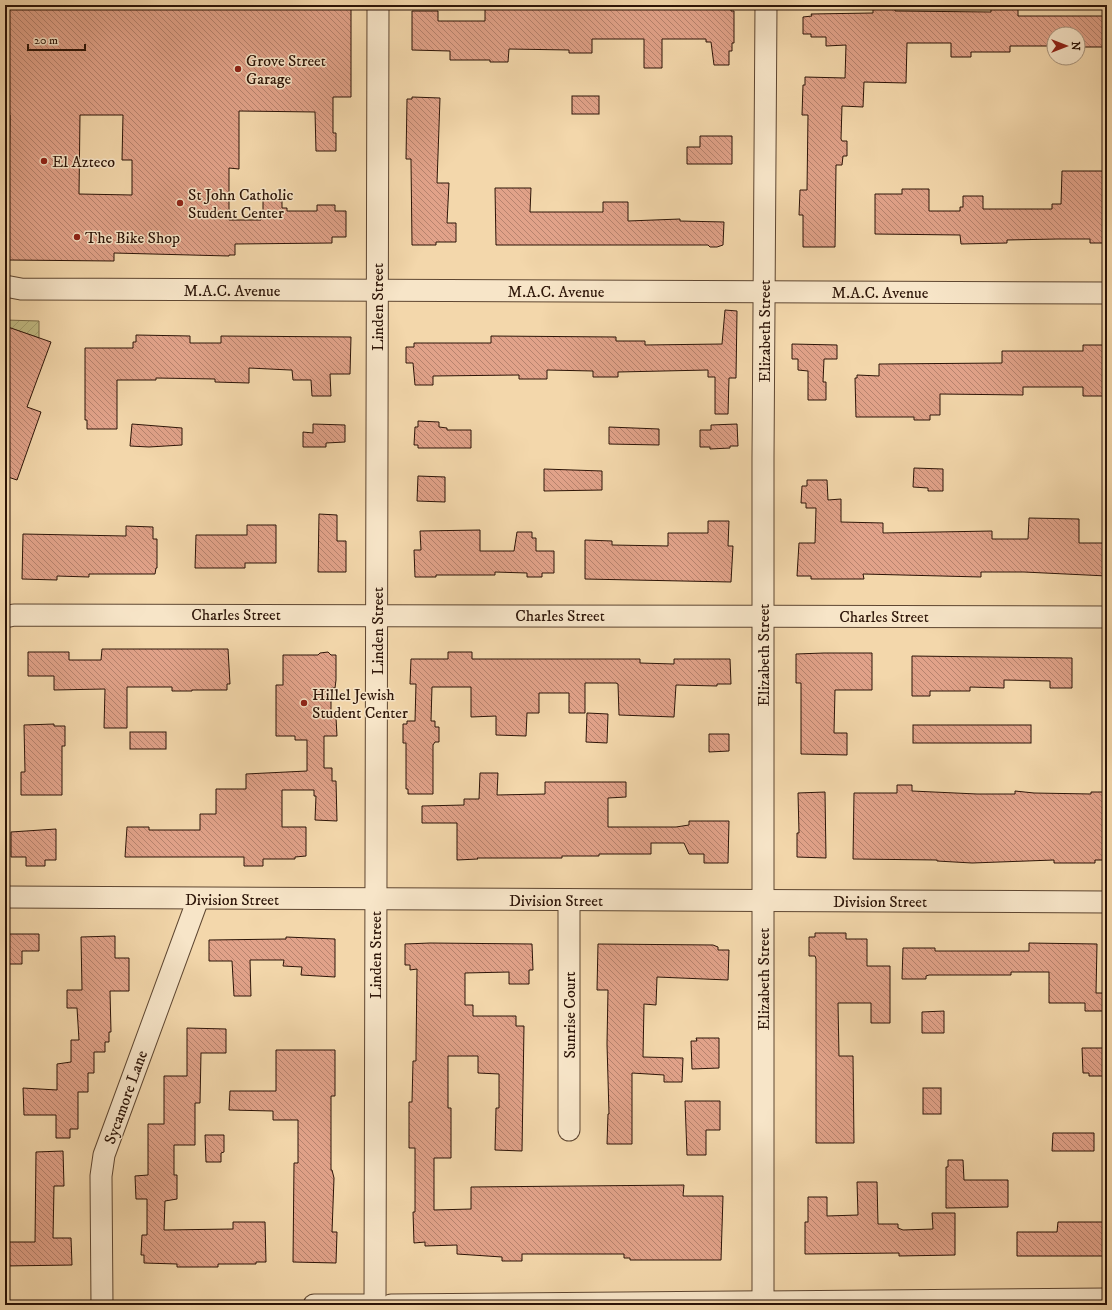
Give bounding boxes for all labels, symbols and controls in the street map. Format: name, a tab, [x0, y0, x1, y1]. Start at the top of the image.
scale bar	[28, 26, 85, 52]
north arrow	[1046, 26, 1086, 66]
text: 20 m	[34, 33, 58, 48]
text: N	[1068, 41, 1082, 51]
place label: Grove Street Garage	[246, 51, 326, 89]
marker: Grove Street Garage	[233, 64, 243, 74]
place label: El Azteco	[52, 152, 115, 172]
marker: El Azteco	[39, 156, 49, 166]
place label: St John Catholic Student Center	[188, 185, 293, 223]
marker: St John Catholic Student Center	[175, 198, 185, 208]
place label: The Bike Shop	[85, 228, 180, 248]
marker: The Bike Shop	[72, 232, 82, 242]
street label: Linden Street	[368, 263, 388, 351]
street label: Elizabeth Street	[755, 280, 775, 382]
street label: M.A.C. Avenue	[184, 281, 281, 301]
street label: M.A.C. Avenue	[508, 282, 605, 302]
street label: M.A.C. Avenue	[832, 283, 929, 303]
street label: Linden Street	[368, 587, 388, 675]
street label: Elizabeth Street	[754, 604, 774, 706]
street label: Charles Street	[191, 605, 281, 625]
street label: Charles Street	[515, 606, 605, 626]
street label: Charles Street	[839, 607, 929, 627]
place label: Hillel Jewish Student Center	[312, 685, 408, 723]
marker: Hillel Jewish Student Center	[299, 698, 309, 708]
street label: Division Street	[185, 890, 279, 910]
street label: Division Street	[509, 891, 603, 911]
street label: Division Street	[833, 892, 927, 912]
street label: Linden Street	[366, 911, 386, 999]
street label: Elizabeth Street	[754, 928, 774, 1030]
street label: Sunrise Court	[560, 971, 580, 1059]
street label: Sycamore Lane	[100, 1047, 152, 1147]

